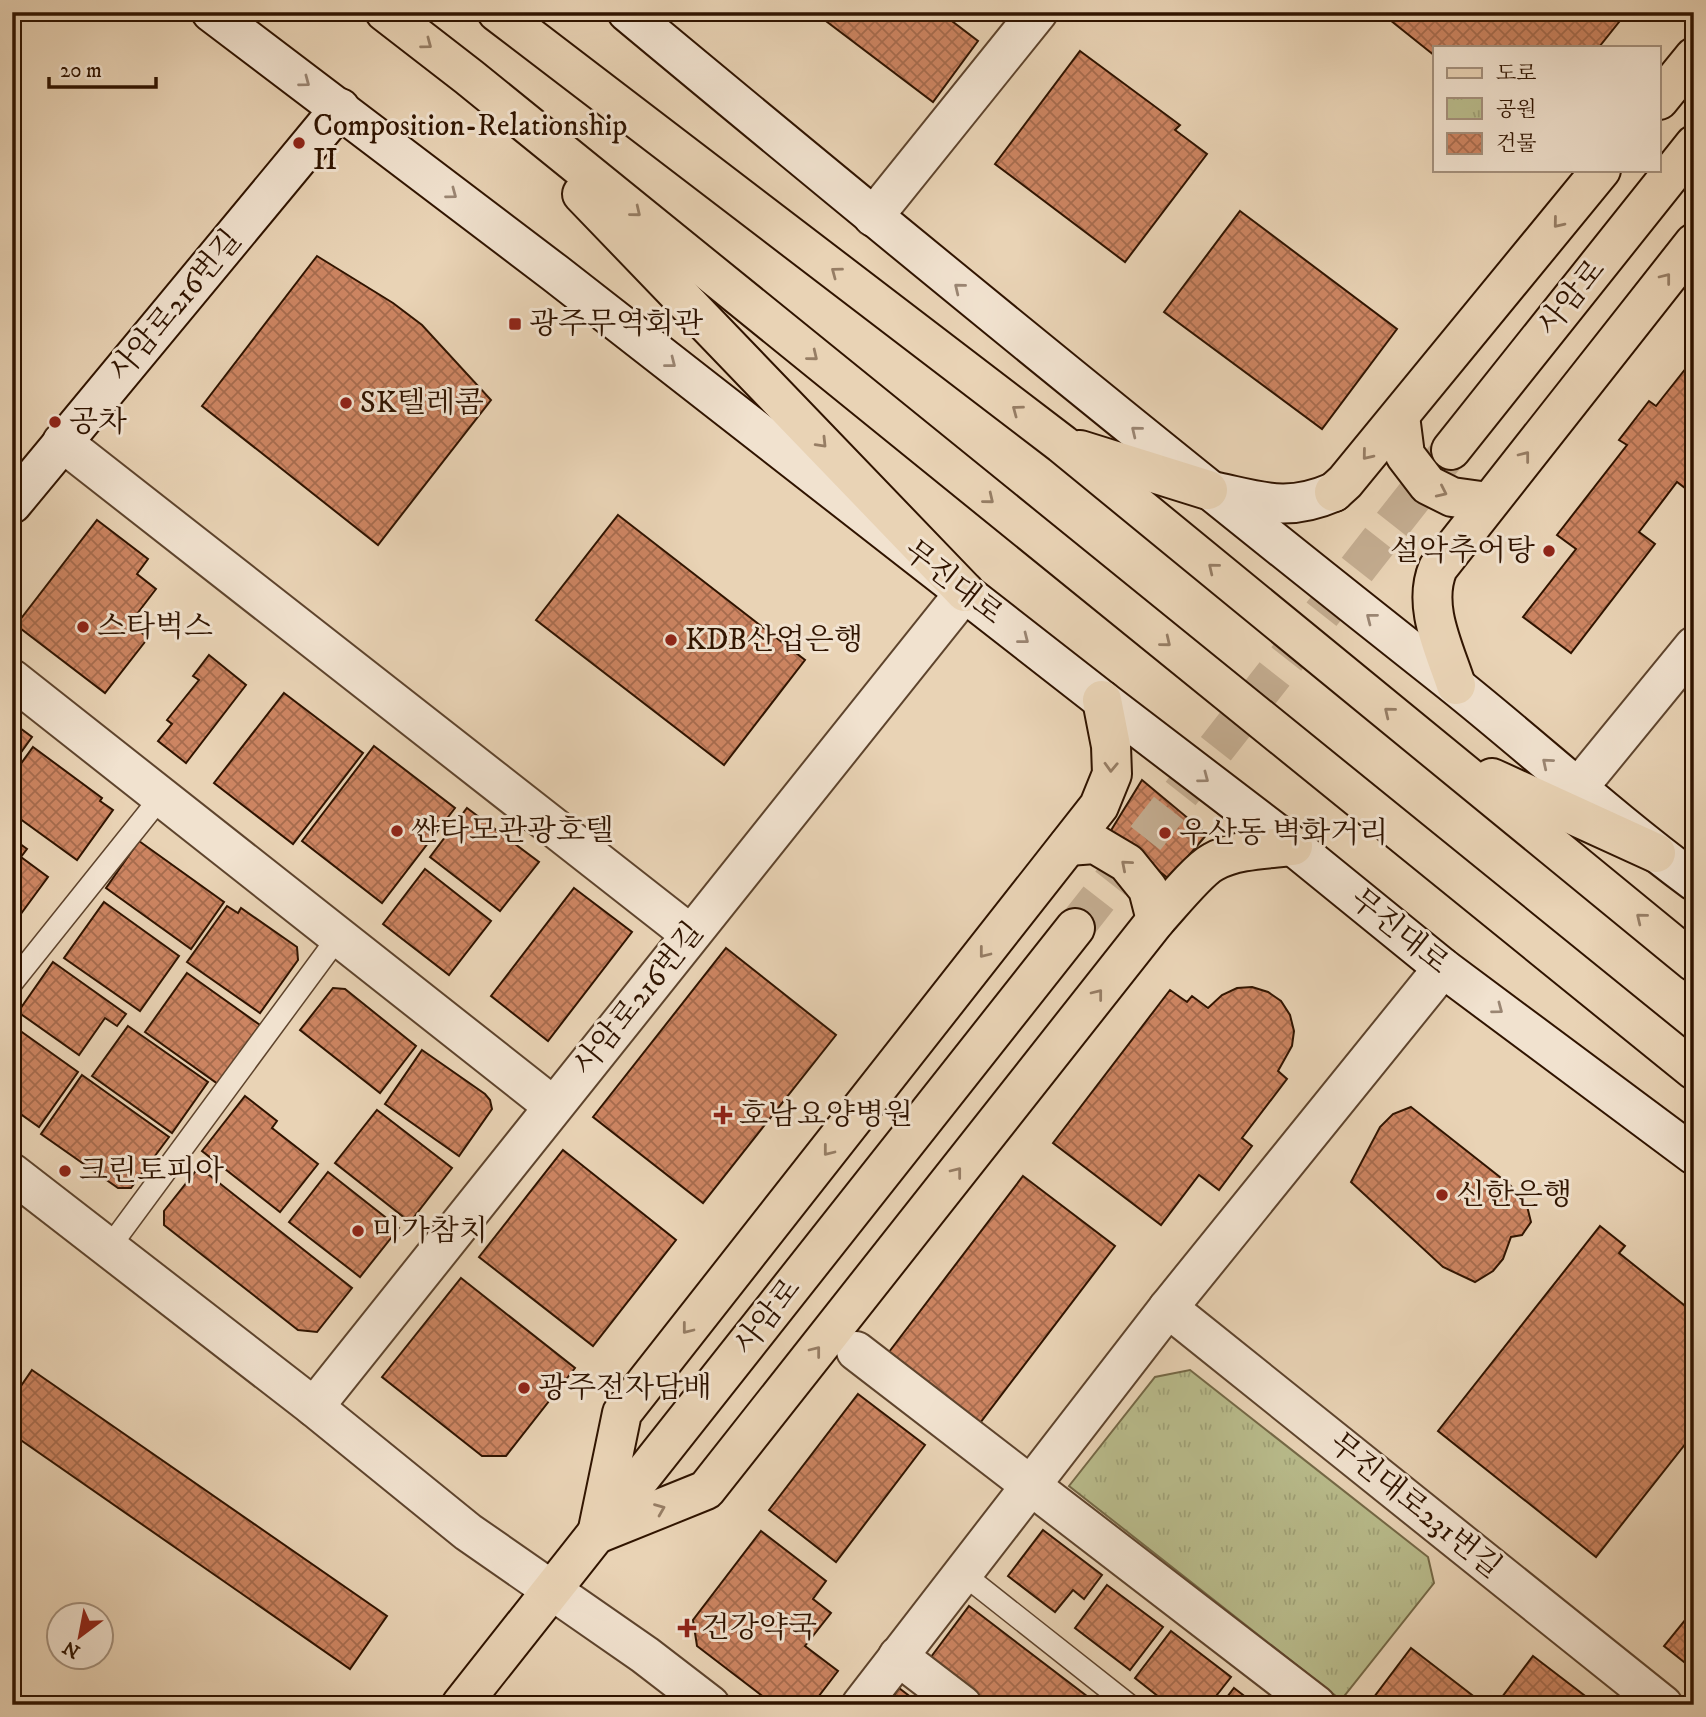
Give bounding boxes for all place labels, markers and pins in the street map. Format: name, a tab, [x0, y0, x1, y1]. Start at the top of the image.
place label: Composition-Relationship II	[313, 108, 627, 179]
marker: Composition-Relationship II	[291, 135, 307, 151]
place label: 광주무역회관	[529, 306, 704, 343]
marker: 광주무역회관	[507, 316, 523, 332]
place label: SK텔레콤	[360, 385, 484, 422]
marker: SK텔레콤	[338, 395, 354, 411]
place label: 공차	[69, 404, 127, 441]
marker: 공차	[47, 414, 63, 430]
place label: 설악추어탕	[1390, 533, 1535, 570]
marker: 설악추어탕	[1541, 543, 1557, 559]
place label: 스타벅스	[97, 609, 213, 646]
marker: 스타벅스	[75, 619, 91, 635]
place label: KDB산업은행	[685, 622, 863, 659]
marker: KDB산업은행	[663, 632, 679, 648]
place label: 싼타모관광호텔	[411, 813, 614, 850]
place label: 우산동 벽화거리	[1179, 815, 1388, 852]
marker: 싼타모관광호텔	[389, 823, 405, 839]
marker: 우산동 벽화거리	[1157, 825, 1173, 841]
place label: 호남요양병원	[739, 1097, 913, 1134]
marker: 호남요양병원	[713, 1105, 733, 1125]
place label: 크린토피아	[79, 1153, 224, 1190]
marker: 크린토피아	[57, 1163, 73, 1179]
place label: 신한은행	[1456, 1177, 1572, 1214]
marker: 신한은행	[1434, 1187, 1450, 1203]
place label: 미가참치	[372, 1213, 488, 1250]
marker: 미가참치	[350, 1223, 366, 1239]
place label: 광주전자담배	[538, 1370, 712, 1407]
marker: 광주전자담배	[516, 1380, 532, 1396]
place label: 건강약국	[701, 1610, 817, 1647]
marker: 건강약국	[679, 1620, 695, 1636]

